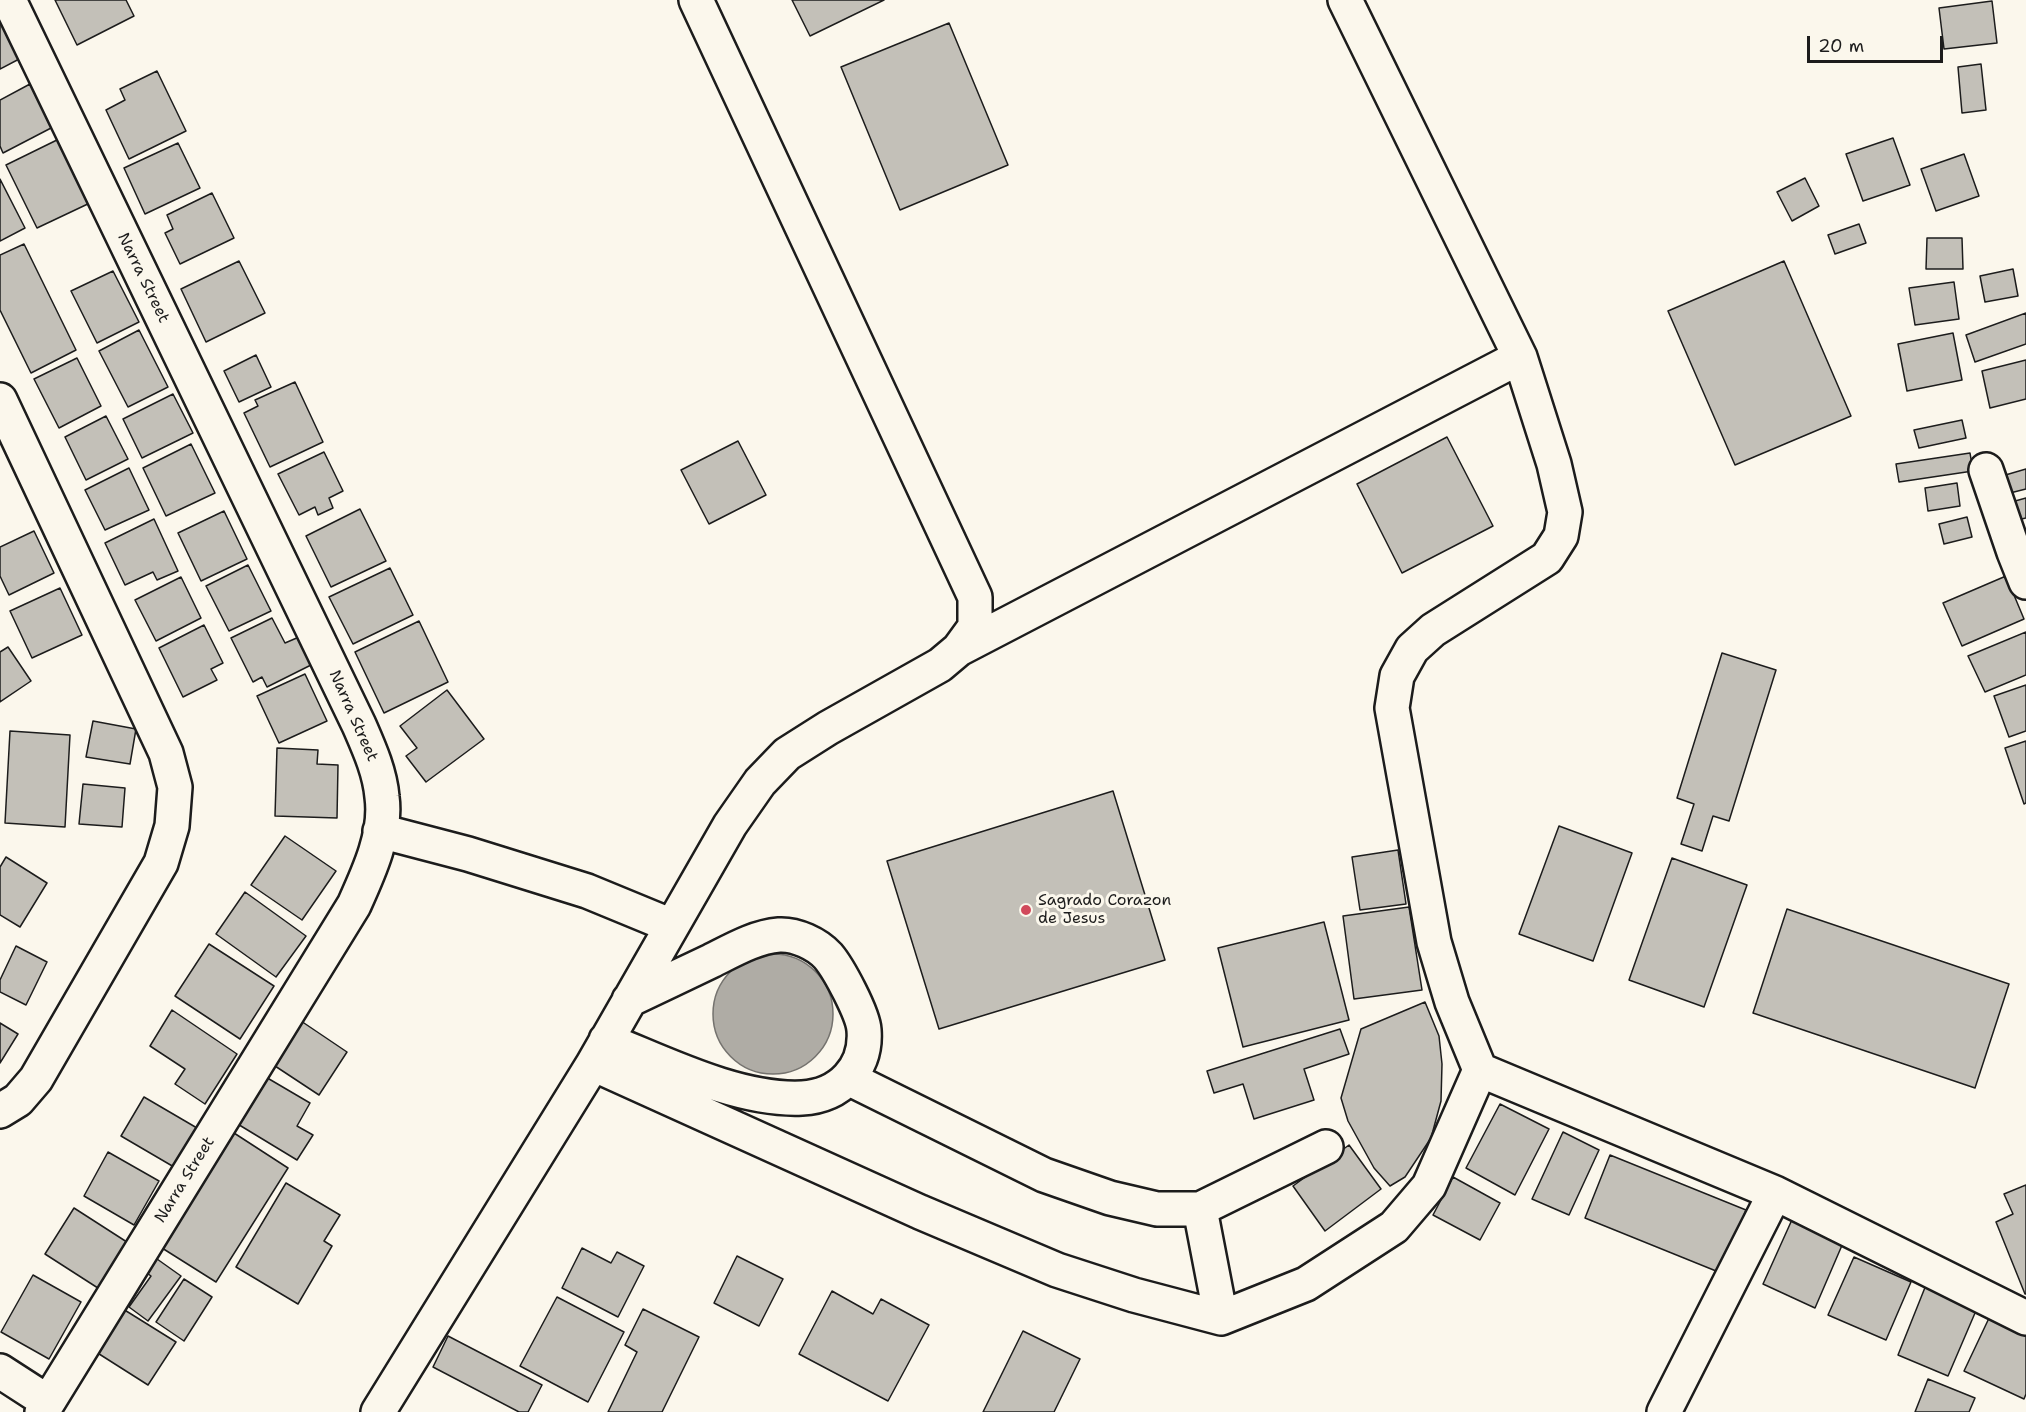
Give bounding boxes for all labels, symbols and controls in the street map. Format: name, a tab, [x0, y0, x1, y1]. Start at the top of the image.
scale bar	[1810, 24, 1946, 62]
text: 20 m	[1818, 34, 1864, 58]
street label: Narra Street	[113, 230, 173, 326]
street label: Narra Street	[324, 667, 382, 765]
place label: Sagrado Corazon de Jesus	[1038, 891, 1171, 929]
marker: Sagrado Corazon de Jesus	[1019, 903, 1033, 917]
street label: Narra Street	[151, 1133, 219, 1227]

